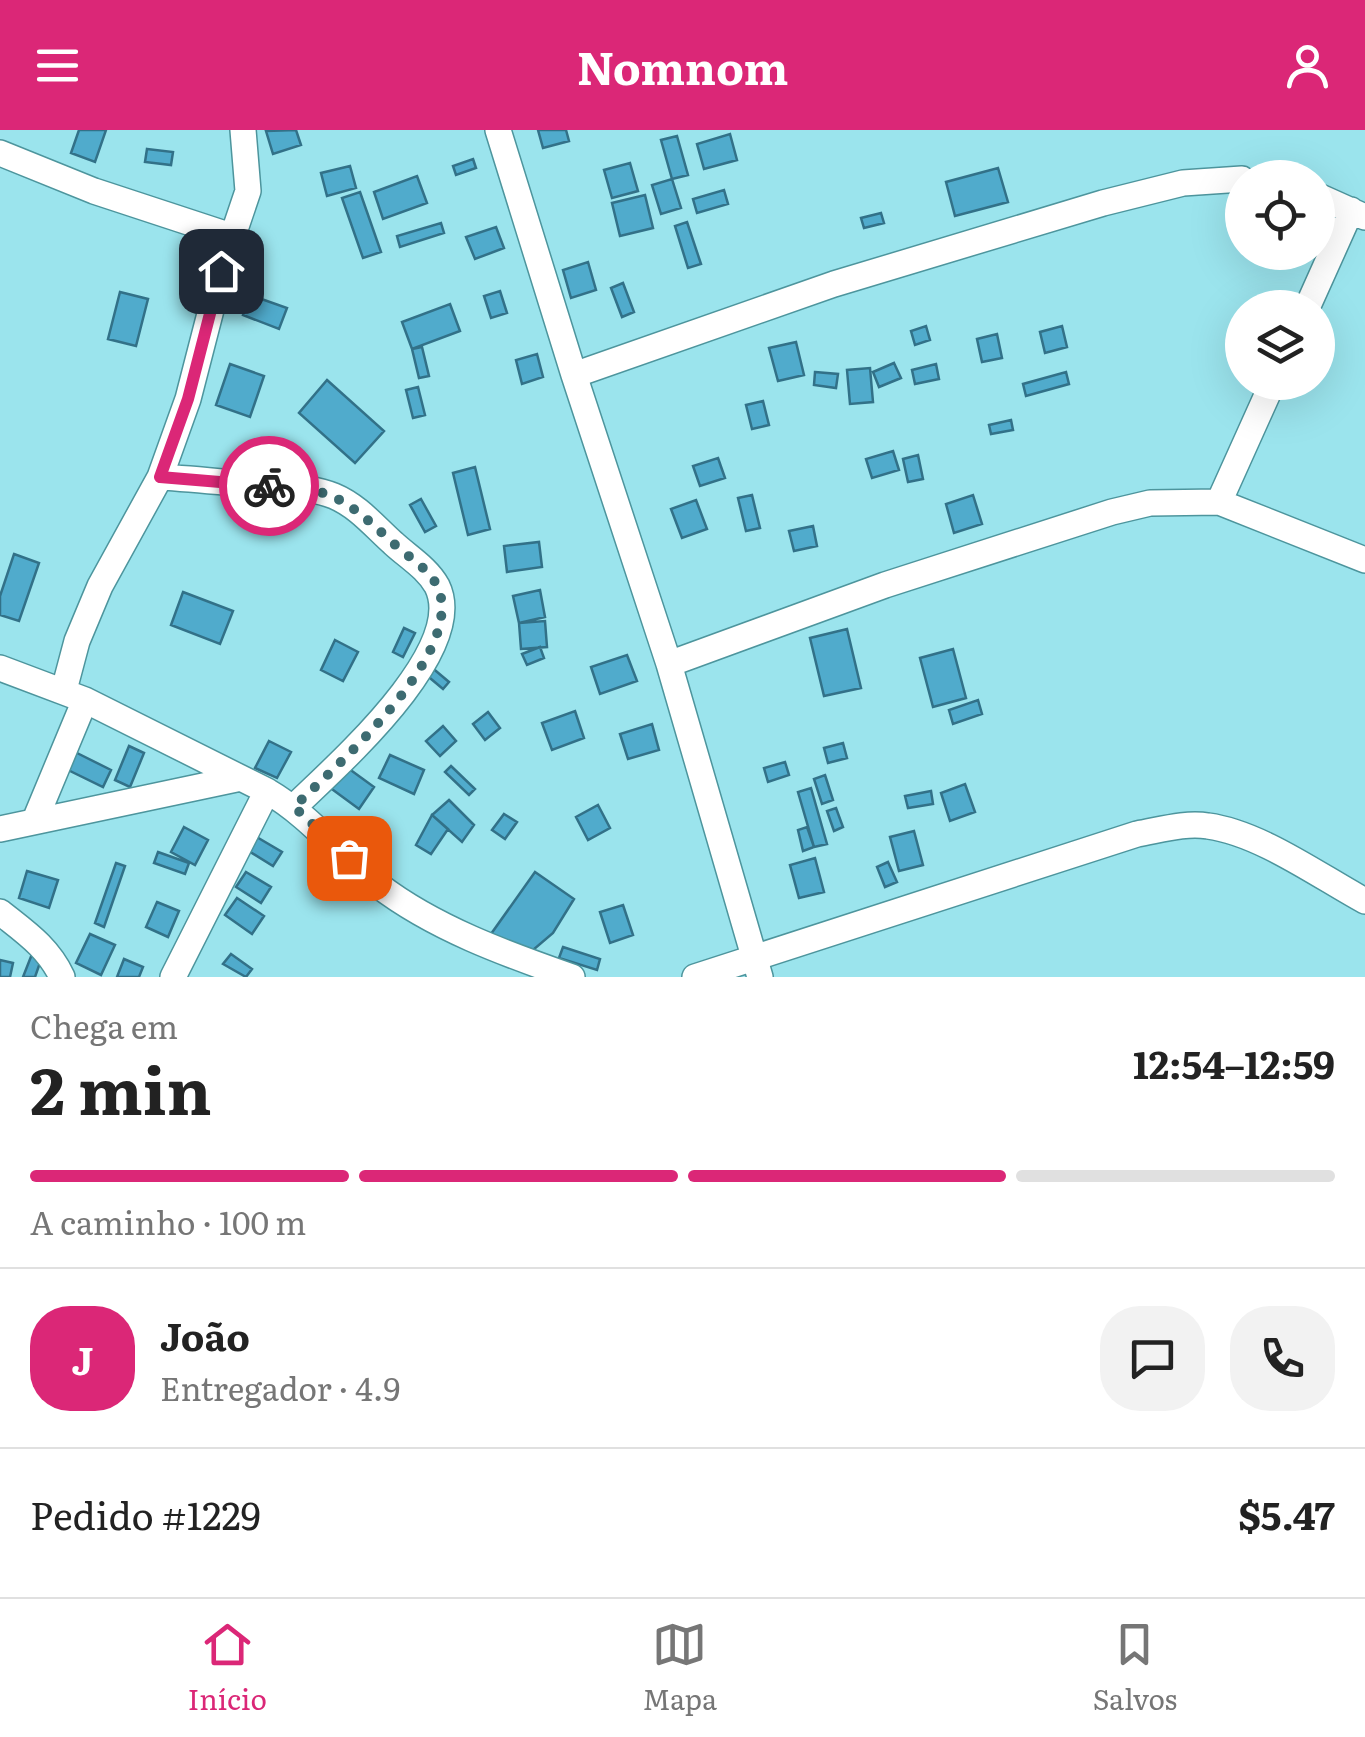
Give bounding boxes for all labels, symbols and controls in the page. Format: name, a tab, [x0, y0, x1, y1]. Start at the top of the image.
text: Nomnom	[577, 32, 788, 99]
icon: menu	[30, 38, 85, 93]
icon: person	[1280, 38, 1335, 93]
map controls	[1225, 160, 1335, 400]
button: locate	[1225, 160, 1335, 270]
pin	[179, 229, 264, 314]
icon: home	[194, 244, 249, 299]
button: layers	[1225, 290, 1335, 400]
courier	[219, 436, 319, 536]
icon: bike	[242, 459, 297, 514]
pin	[307, 816, 392, 901]
icon: bag	[322, 831, 377, 886]
text: Chega em	[30, 1001, 178, 1049]
text: 12:54–12:59	[1133, 1034, 1335, 1091]
text: 2 min	[30, 1038, 212, 1135]
text: A caminho · 100 m	[30, 1197, 306, 1245]
text: João	[160, 1306, 250, 1363]
button: chat	[1100, 1306, 1205, 1411]
button: phone	[1230, 1306, 1335, 1411]
text: J	[72, 1330, 93, 1387]
text: Entregador · 4.9	[160, 1363, 400, 1411]
text: Pedido #1229	[30, 1485, 261, 1542]
text: $5.47	[1238, 1485, 1335, 1542]
tab: Início	[188, 1617, 267, 1719]
tab: Mapa	[642, 1617, 717, 1719]
tab: Salvos	[1093, 1617, 1177, 1719]

